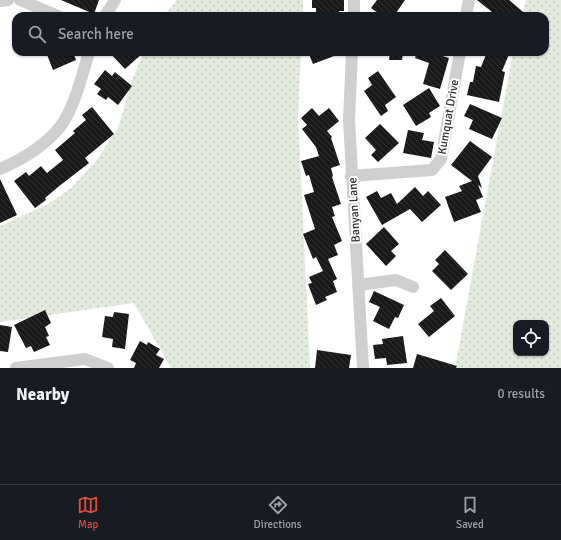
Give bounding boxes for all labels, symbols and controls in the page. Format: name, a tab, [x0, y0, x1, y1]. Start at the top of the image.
search box	[12, 12, 549, 56]
icon: search	[26, 23, 48, 45]
text: Search here	[58, 25, 134, 43]
street label: Kumquat Drive	[435, 79, 462, 156]
street label: Banyan Lane	[345, 177, 364, 243]
map controls	[513, 320, 549, 356]
button: locate	[513, 320, 549, 356]
text: Nearby	[16, 384, 69, 405]
text: 0 results	[497, 386, 545, 402]
tab: Map	[77, 494, 99, 531]
tab: Directions	[254, 494, 302, 531]
tab: Saved	[456, 494, 484, 531]

